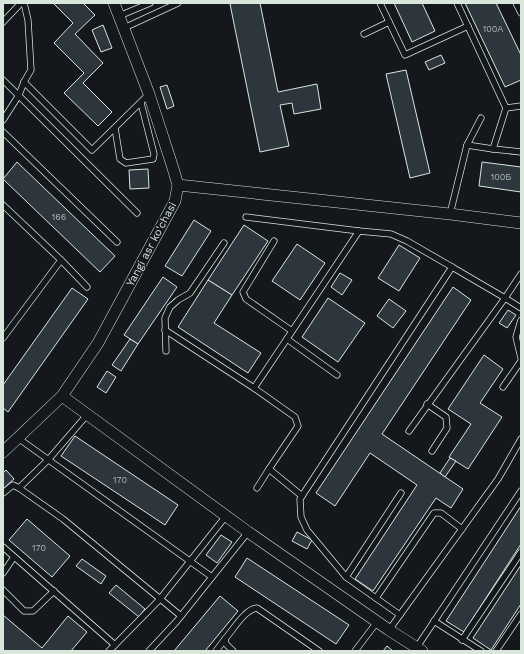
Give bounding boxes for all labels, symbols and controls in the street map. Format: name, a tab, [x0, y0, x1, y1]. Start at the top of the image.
house number: 100А	[483, 24, 503, 34]
house number: 100Б	[491, 172, 511, 182]
street label: Yangi asr ko'chasi	[124, 200, 179, 289]
house number: 166	[52, 212, 66, 222]
house number: 170	[113, 475, 127, 485]
house number: 170	[32, 543, 46, 553]

